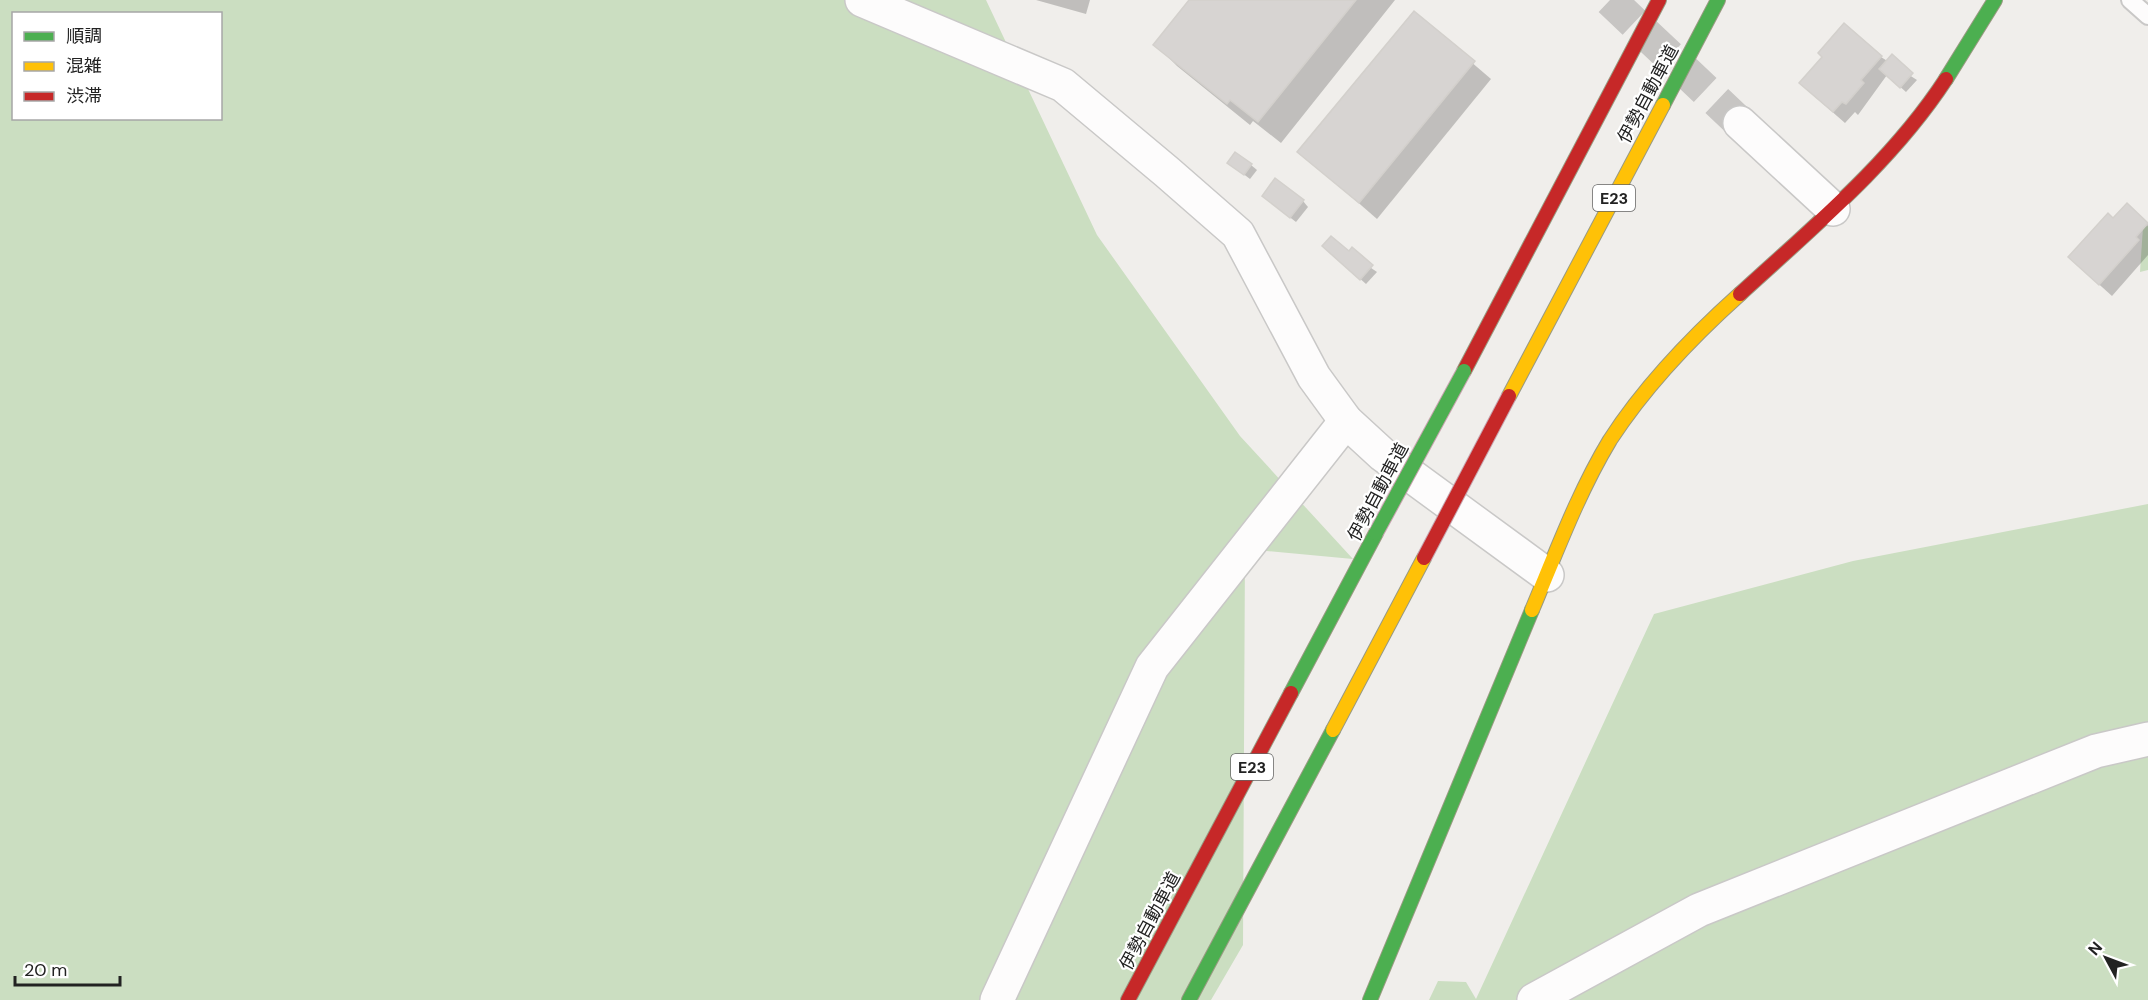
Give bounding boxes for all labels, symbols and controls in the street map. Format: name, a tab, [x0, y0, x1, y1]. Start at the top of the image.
legend	[12, 12, 222, 120]
text: 順調	[66, 24, 102, 48]
street label: 伊勢自動車道	[1612, 41, 1684, 147]
text: 混雑	[66, 54, 102, 78]
text: 渋滞	[66, 84, 102, 108]
road number: E23	[1593, 185, 1635, 211]
street label: 伊勢自動車道	[1342, 439, 1414, 545]
road number: E23	[1231, 754, 1273, 780]
street label: 伊勢自動車道	[1114, 868, 1186, 974]
north arrow	[2076, 928, 2136, 988]
text: N	[2083, 937, 2107, 960]
scale bar	[15, 949, 120, 987]
text: 20 m	[24, 958, 67, 982]

